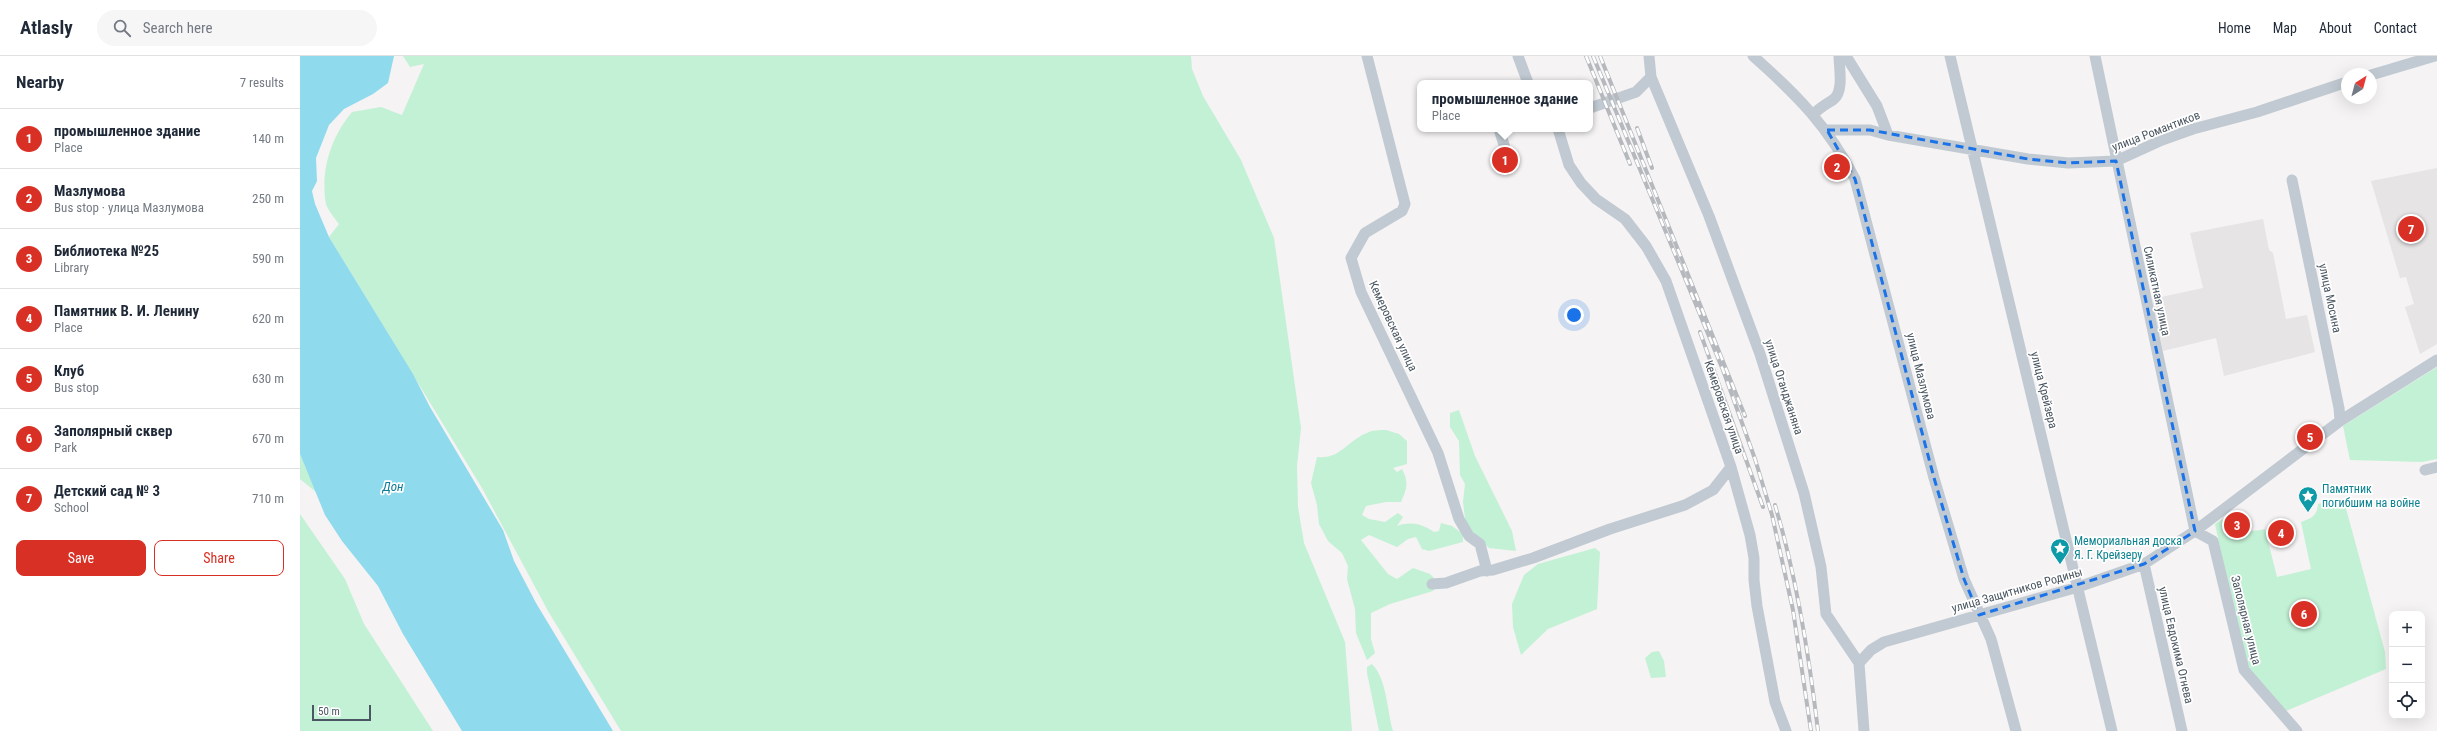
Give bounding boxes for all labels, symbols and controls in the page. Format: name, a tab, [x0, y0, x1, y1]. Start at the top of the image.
search box	[97, 10, 377, 46]
text: Atlasly	[20, 16, 73, 39]
icon: search	[111, 17, 133, 39]
text: Search here	[143, 19, 212, 37]
text: Home	[2218, 20, 2251, 36]
text: Map	[2273, 20, 2297, 36]
text: About	[2319, 20, 2352, 36]
text: Contact	[2374, 20, 2417, 36]
north arrow	[2341, 68, 2377, 104]
text: Nearby	[16, 72, 64, 92]
text: 7 results	[240, 75, 284, 90]
popup	[1417, 80, 1593, 132]
text: промышленное здание	[1432, 90, 1578, 108]
text: Place	[1432, 108, 1460, 123]
street label: улица Романтиков	[2110, 108, 2202, 154]
text: промышленное здание	[54, 122, 200, 140]
text: 1	[26, 131, 32, 146]
text: 140 m	[252, 131, 284, 146]
text: Place	[54, 140, 83, 155]
pin: 1	[1492, 145, 1518, 175]
pin: 2	[1824, 152, 1850, 182]
text: Мазлумова	[54, 182, 125, 200]
text: 2	[26, 191, 32, 206]
text: 250 m	[252, 191, 284, 206]
text: Bus stop · улица Мазлумова	[54, 200, 204, 215]
pin: 7	[2398, 214, 2424, 244]
text: Библиотека №25	[54, 242, 159, 260]
street label: Силикатная улица	[2141, 245, 2173, 337]
text: 3	[26, 251, 32, 266]
text: 590 m	[252, 251, 284, 266]
text: Library	[54, 260, 89, 275]
street label: улица Мосина	[2316, 262, 2344, 334]
street label: Кемеровская улица	[1366, 279, 1420, 374]
text: Памятник В. И. Ленину	[54, 302, 199, 320]
your location	[1564, 305, 1584, 325]
text: 4	[26, 311, 32, 326]
text: 620 m	[252, 311, 284, 326]
text: Place	[54, 320, 83, 335]
street label: улица Мазлумова	[1903, 331, 1939, 421]
street label: улица Оганджаняна	[1762, 338, 1806, 437]
street label: улица Крейзера	[2028, 350, 2060, 430]
street label: Кемеровская улица	[1701, 358, 1747, 456]
text: Клуб	[54, 362, 84, 380]
text: 5	[26, 371, 32, 386]
text: 630 m	[252, 371, 284, 386]
text: Bus stop	[54, 380, 99, 395]
text: Заполярный сквер	[54, 422, 172, 440]
pin: 5	[2297, 422, 2323, 452]
text: 6	[26, 431, 32, 446]
text: 670 m	[252, 431, 284, 446]
text: Park	[54, 440, 77, 455]
water label: Дон	[381, 479, 404, 494]
text: Детский сад № 3	[54, 482, 160, 500]
place label: Памятник погибшим на войне	[2322, 482, 2420, 510]
place icon: Памятник погибшим на войне	[2297, 485, 2319, 513]
text: 7	[26, 491, 32, 506]
text: 710 m	[252, 491, 284, 506]
text: School	[54, 500, 89, 515]
pin: 3	[2224, 510, 2250, 540]
pin: 4	[2268, 518, 2294, 548]
place label: Мемориальная доска Я. Г. Крейзеру	[2074, 534, 2182, 562]
place icon: Мемориальная доска Я. Г. Крейзеру	[2049, 537, 2071, 565]
button: Save	[16, 540, 146, 576]
button: Share	[154, 540, 284, 576]
street label: улица Защитников Родины	[1950, 565, 2084, 615]
street label: Заполярная улица	[2228, 574, 2264, 666]
street label: улица Евдокима Огнева	[2156, 585, 2196, 705]
pin: 6	[2291, 599, 2317, 629]
map controls	[2389, 611, 2425, 719]
button: +	[2389, 611, 2425, 647]
button: −	[2389, 647, 2425, 683]
button: locate	[2389, 683, 2425, 719]
scale bar	[312, 703, 371, 722]
text: 50 m	[318, 705, 340, 718]

